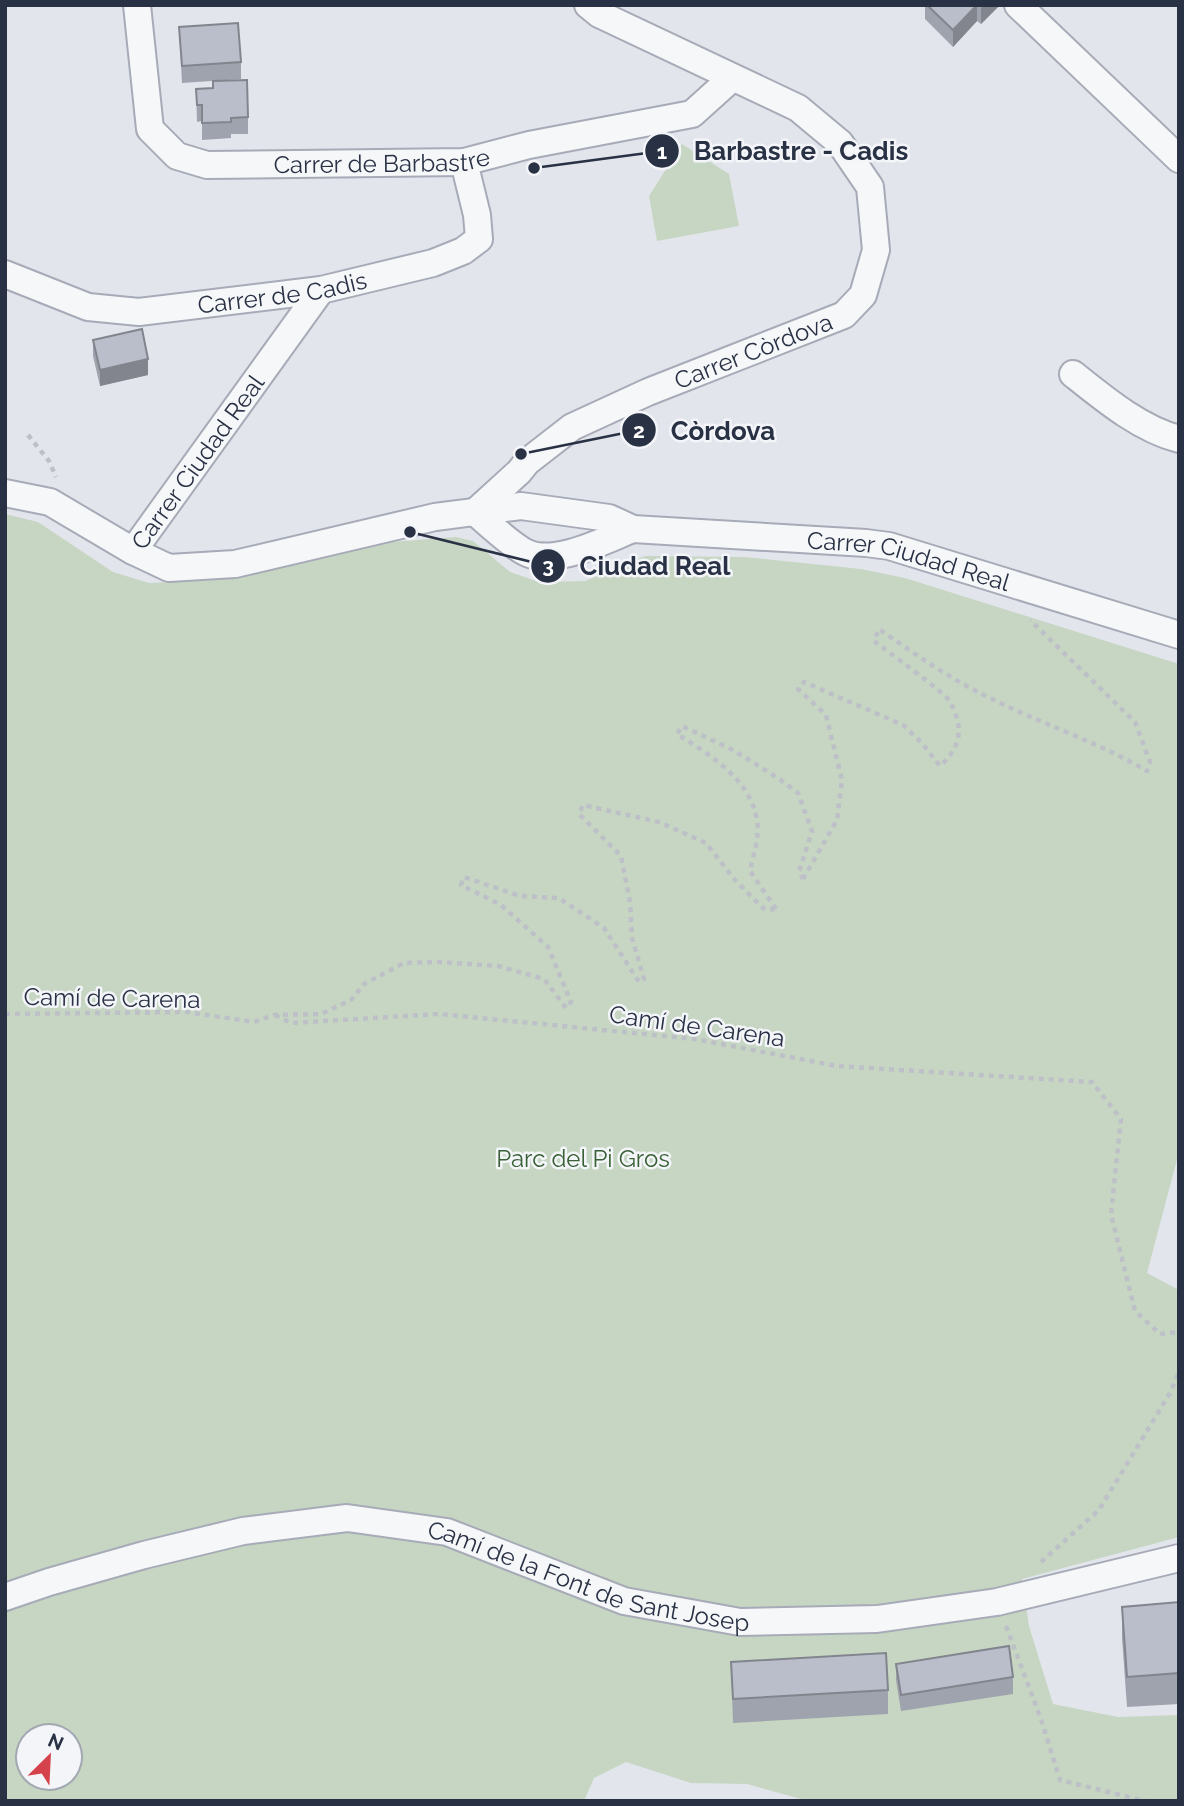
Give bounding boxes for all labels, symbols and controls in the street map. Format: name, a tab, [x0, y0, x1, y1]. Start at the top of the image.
callout: Barbastre - Cadis	[645, 128, 923, 175]
text: Barbastre - Cadis	[694, 136, 908, 166]
text: 1	[657, 139, 667, 164]
street label: Carrer de Barbastre	[273, 141, 493, 179]
street label: Carrer de Cadis	[196, 265, 370, 319]
street label: Carrer Còrdova	[670, 307, 836, 395]
street label: Carrer Ciudad Real	[125, 368, 270, 555]
callout: Còrdova	[622, 407, 789, 454]
text: Còrdova	[671, 416, 775, 446]
text: 2	[633, 418, 645, 443]
street label: Carrer Ciudad Real	[806, 525, 1014, 597]
callout: Ciudad Real	[531, 542, 745, 589]
text: Ciudad Real	[580, 551, 731, 581]
text: 3	[542, 553, 554, 578]
street label: Camí de Carena	[23, 982, 201, 1014]
street label: Camí de Carena	[607, 999, 787, 1053]
park label: Parc del Pi Gros	[496, 1144, 670, 1173]
street label: Camí de la Font de Sant Josep	[426, 1515, 750, 1637]
north arrow	[14, 1722, 84, 1792]
text: N	[45, 1728, 67, 1754]

